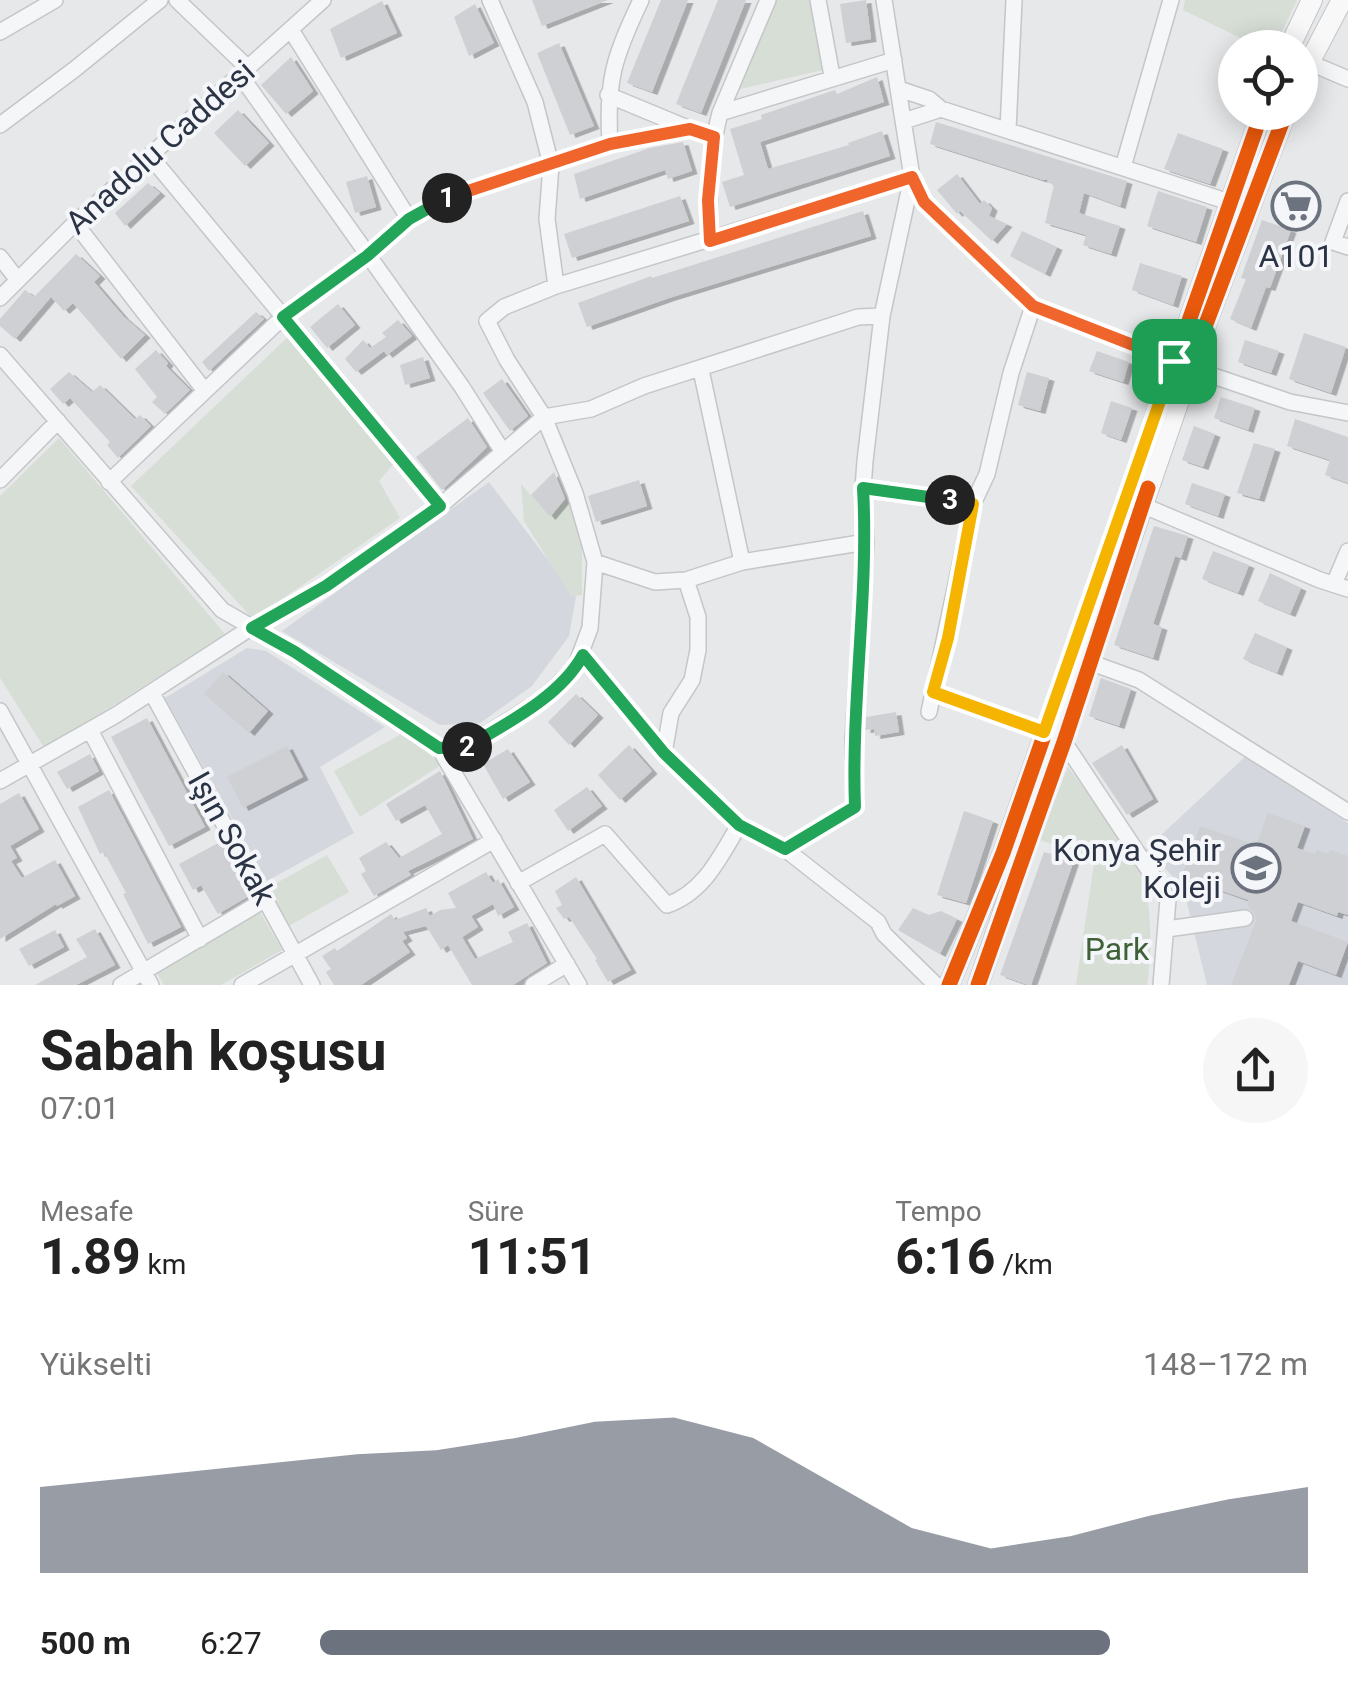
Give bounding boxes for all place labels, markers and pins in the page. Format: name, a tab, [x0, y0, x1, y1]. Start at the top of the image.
pin: 1	[422, 173, 472, 223]
supermarket icon: A101	[1270, 180, 1322, 232]
place label: A101	[1259, 237, 1333, 275]
pin	[1132, 319, 1217, 404]
pin: 3	[925, 475, 975, 525]
pin: 2	[442, 722, 492, 772]
place label: Konya Şehir Koleji	[1053, 831, 1221, 906]
school or university icon: Konya Şehir Koleji	[1230, 842, 1282, 894]

